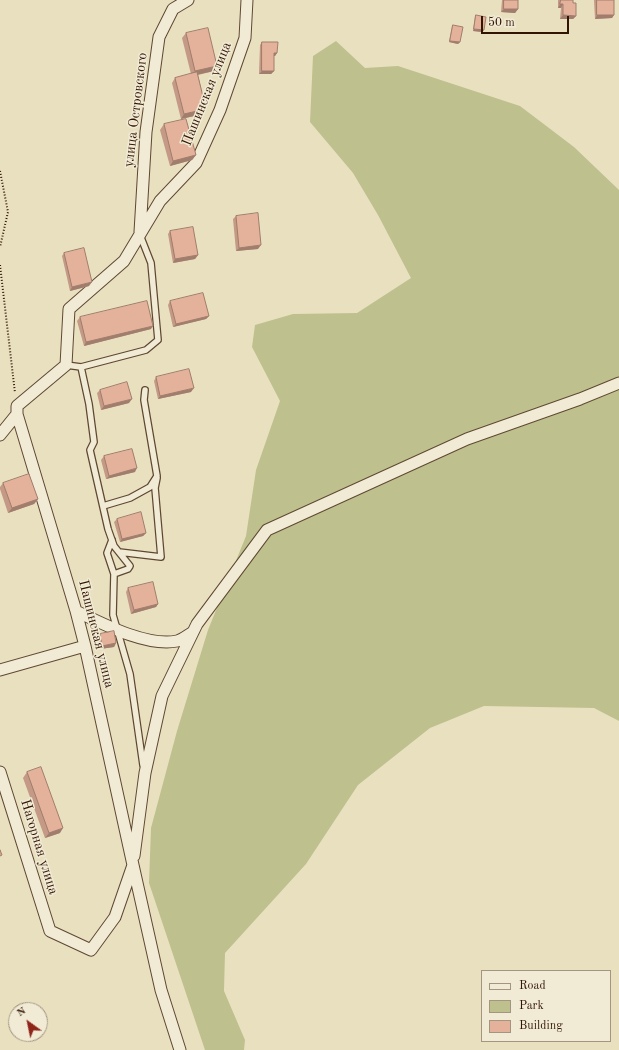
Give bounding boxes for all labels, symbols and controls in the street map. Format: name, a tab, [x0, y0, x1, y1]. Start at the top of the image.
scale bar	[483, 8, 571, 34]
text: 50 m	[488, 17, 515, 29]
street label: Пашинская улица	[178, 39, 236, 149]
street label: улица Островского	[121, 52, 151, 168]
street label: Пашинская улица	[74, 578, 118, 690]
street label: Нагорная улица	[16, 797, 62, 897]
legend	[481, 970, 611, 1042]
text: Road	[519, 980, 546, 992]
text: Park	[519, 1000, 544, 1012]
north arrow	[8, 1002, 48, 1042]
text: N	[15, 1005, 28, 1019]
text: Building	[519, 1020, 563, 1032]

